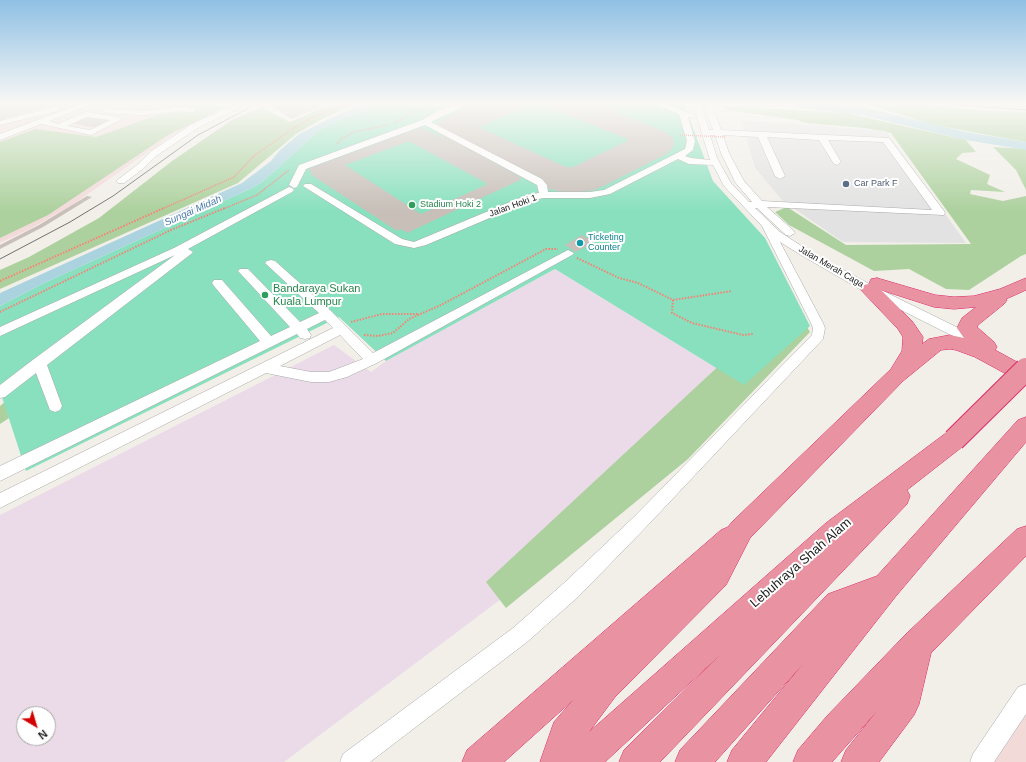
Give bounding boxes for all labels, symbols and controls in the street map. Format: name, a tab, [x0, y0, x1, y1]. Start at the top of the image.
marker: Car Park F	[841, 179, 851, 189]
place label: Car Park F	[854, 179, 898, 189]
street label: Jalan Hoki 1	[488, 192, 538, 220]
water label: Sungai Midah	[163, 193, 223, 229]
marker: Stadium Hoki 2	[407, 200, 417, 210]
place label: Stadium Hoki 2	[420, 200, 481, 210]
place label: Ticketing Counter	[588, 233, 624, 254]
marker: Ticketing Counter	[575, 238, 585, 248]
street label: Jalan Merah Caga	[796, 244, 866, 290]
place label: Bandaraya Sukan Kuala Lumpur	[273, 282, 360, 308]
marker: Bandaraya Sukan Kuala Lumpur	[260, 290, 270, 300]
street label: Lebuhraya Shah Alam	[747, 515, 855, 611]
north arrow	[16, 706, 56, 746]
text: N	[36, 727, 50, 742]

